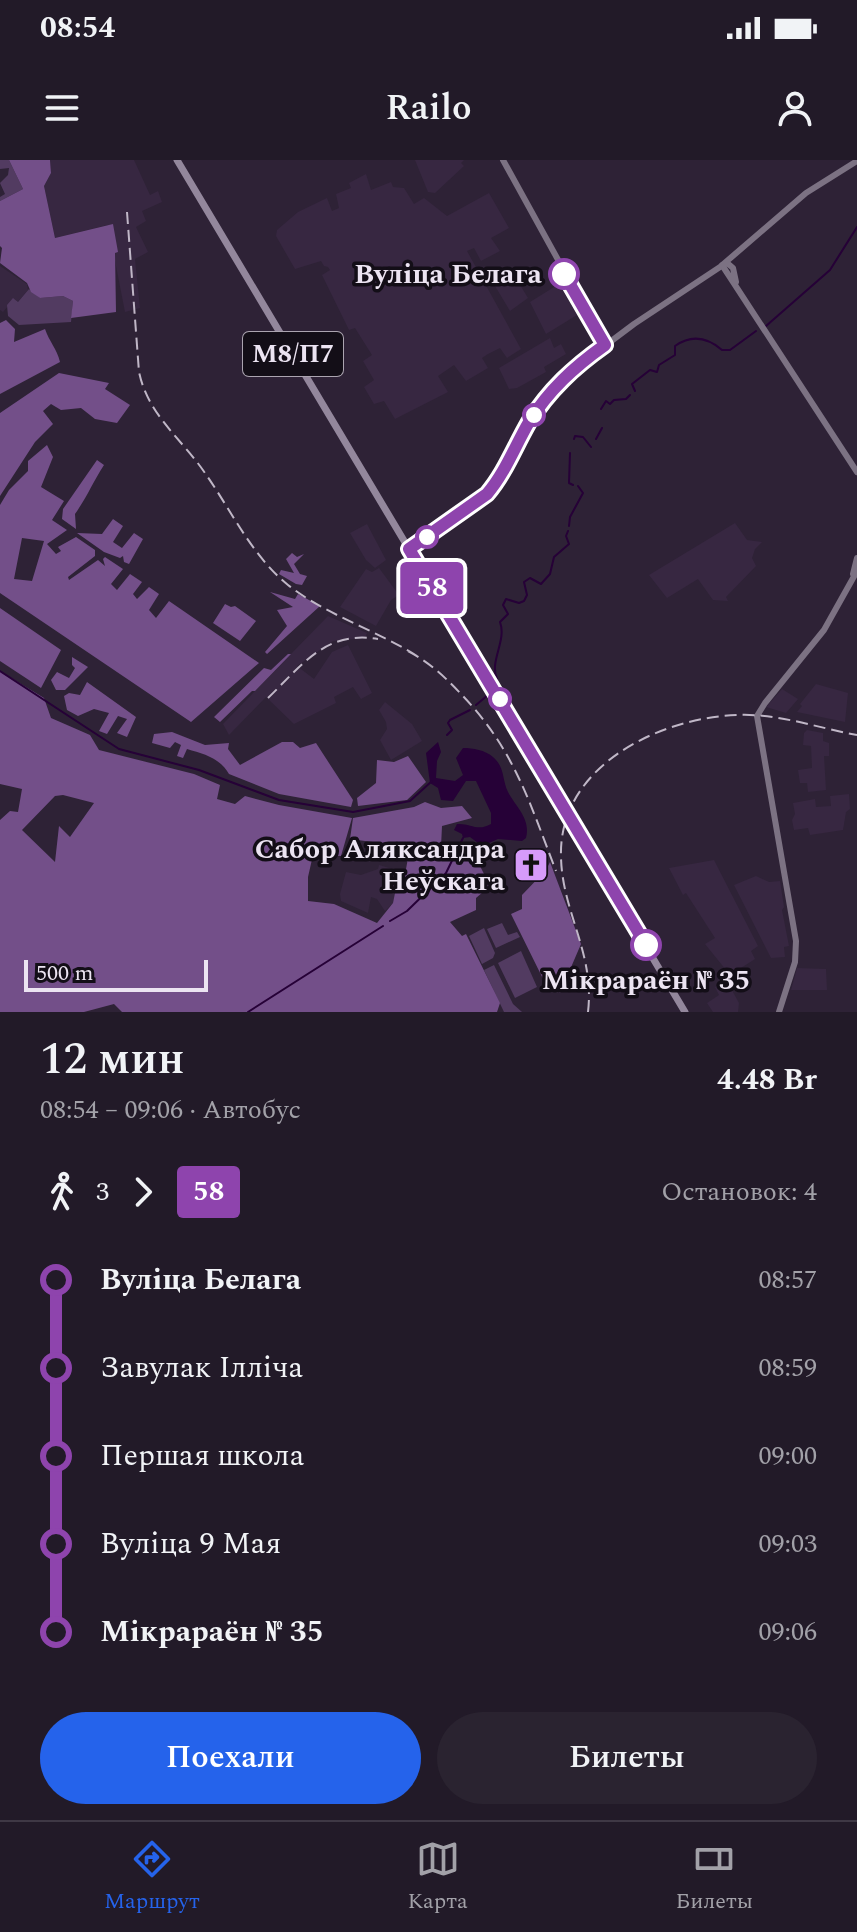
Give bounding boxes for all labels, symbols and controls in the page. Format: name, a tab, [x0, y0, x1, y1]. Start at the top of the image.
text: 08:54	[40, 5, 115, 51]
text: Railo	[385, 81, 472, 136]
icon: menu	[40, 86, 84, 130]
icon: person	[773, 86, 817, 130]
place label: Вуліца Белага	[354, 253, 543, 296]
marker: Вуліца Белага	[549, 259, 579, 289]
road number: М8/П7	[243, 332, 343, 376]
unlabelled marker	[523, 404, 545, 426]
unlabelled marker	[416, 526, 438, 548]
line badge: 58	[396, 562, 468, 614]
text: 58	[416, 566, 448, 609]
unlabelled marker	[489, 688, 511, 710]
place label: Сабор Аляксандра Неўскага	[255, 828, 506, 903]
church icon: Сабор Аляксандра Неўскага	[512, 846, 550, 884]
marker: Мікрараён № 35	[631, 930, 661, 960]
scale bar	[24, 956, 208, 992]
text: 500 m	[36, 957, 93, 990]
place label: Мікрараён № 35	[542, 959, 750, 1002]
text: 12 мин	[40, 1026, 185, 1093]
text: 4.48 Br	[717, 1057, 817, 1103]
text: 08:54 – 09:06 · Автобус	[40, 1090, 301, 1130]
icon: walk	[40, 1170, 84, 1214]
icon: forward	[121, 1170, 165, 1214]
text: 58	[193, 1170, 224, 1213]
text: 3	[96, 1172, 109, 1212]
text: Остановок: 4	[661, 1172, 817, 1212]
text: Вуліца Белага	[100, 1257, 301, 1303]
text: 08:57	[758, 1260, 817, 1300]
text: Завулак Ілліча	[100, 1345, 303, 1391]
text: 08:59	[758, 1348, 817, 1388]
text: Першая школа	[100, 1433, 304, 1479]
text: 09:00	[758, 1436, 817, 1476]
text: Вуліца 9 Мая	[100, 1521, 281, 1567]
text: 09:03	[758, 1524, 817, 1564]
text: Мікрараён № 35	[100, 1609, 324, 1655]
text: 09:06	[758, 1612, 817, 1652]
button: Поехали	[40, 1712, 421, 1804]
button: Билеты	[437, 1712, 817, 1804]
tab: Маршрут	[104, 1837, 200, 1918]
tab: Карта	[408, 1837, 468, 1918]
tab: Билеты	[676, 1837, 753, 1918]

